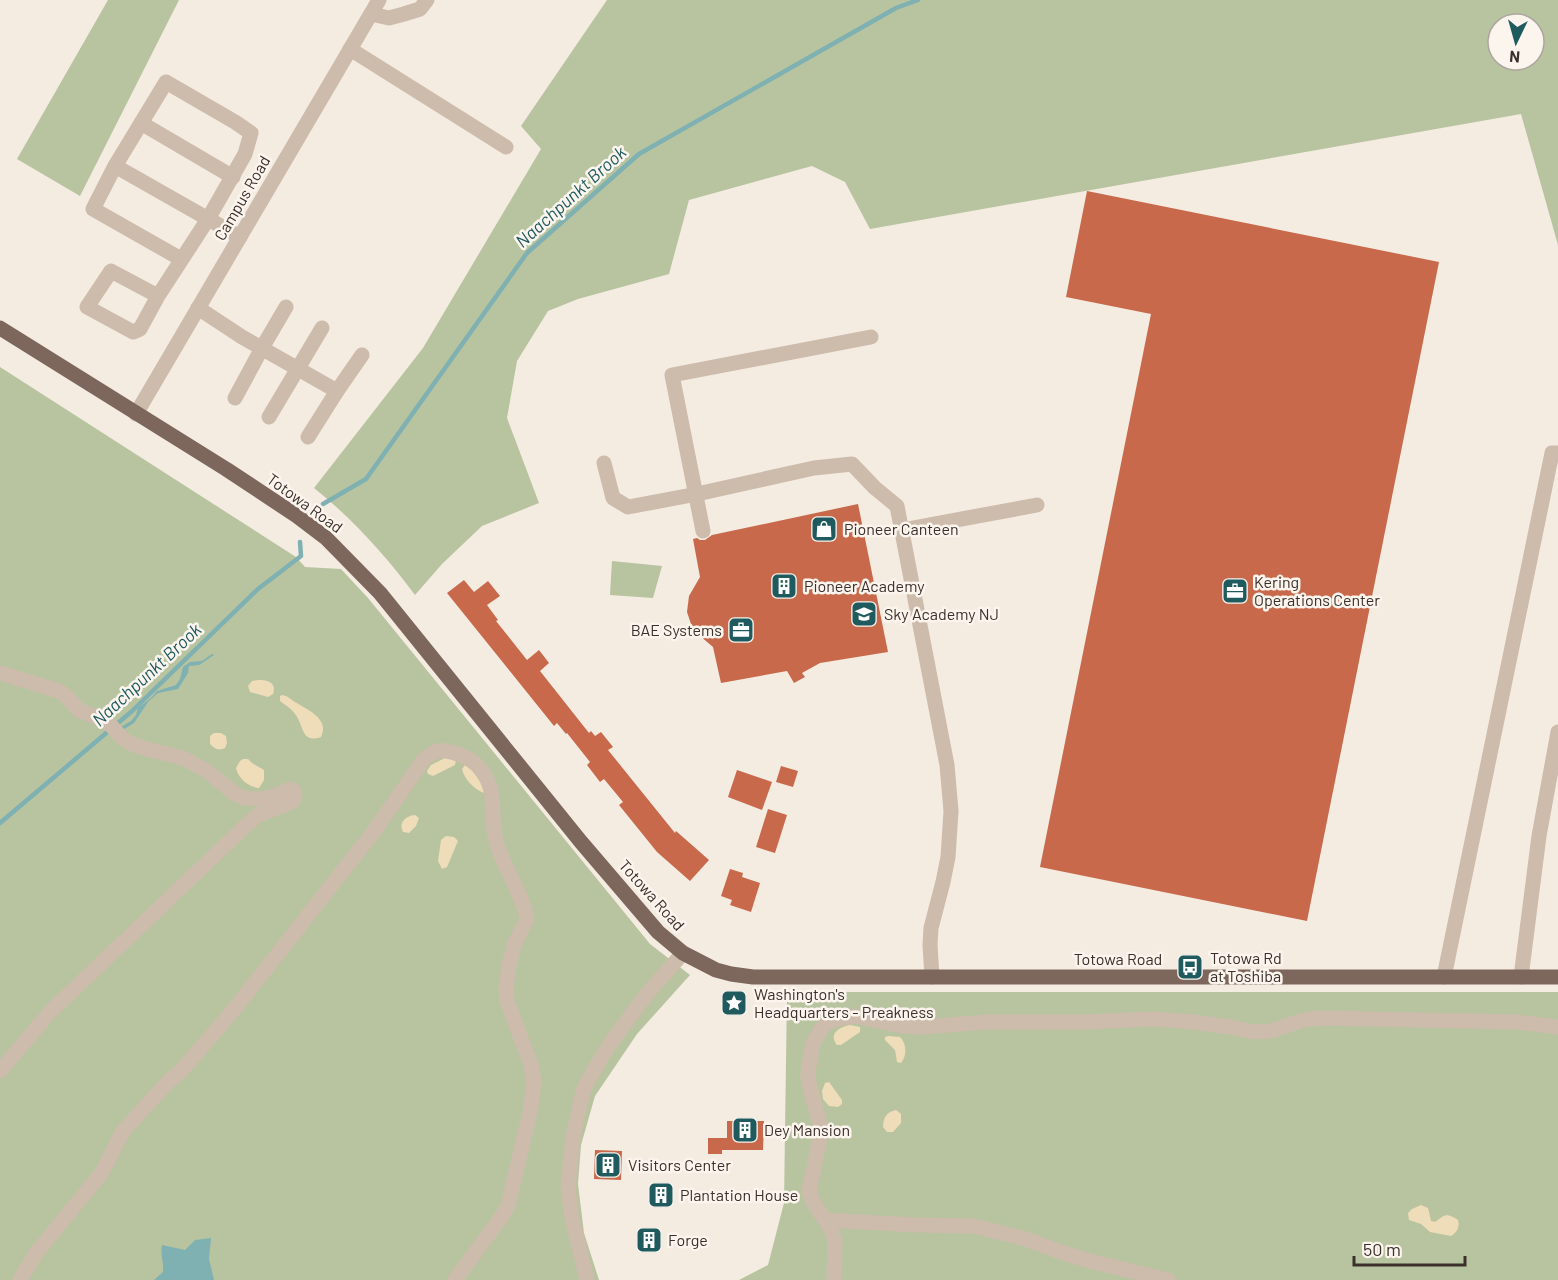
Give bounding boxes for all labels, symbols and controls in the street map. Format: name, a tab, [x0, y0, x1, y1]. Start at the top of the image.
north arrow	[1486, 12, 1546, 72]
text: N	[1509, 48, 1521, 67]
water label: Naachpunkt Brook	[510, 141, 630, 252]
street label: Campus Road	[210, 152, 273, 244]
street label: Totowa Road	[264, 469, 347, 536]
shop icon: Pioneer Canteen	[809, 514, 839, 544]
place label: Pioneer Canteen	[844, 519, 959, 538]
building icon: Pioneer Academy	[769, 571, 799, 601]
place label: Kering Operations Center	[1254, 572, 1380, 609]
place label: Pioneer Academy	[804, 576, 925, 595]
office icon: Kering Operations Center	[1220, 576, 1250, 606]
school or university icon: Sky Academy NJ	[849, 599, 879, 629]
place label: Sky Academy NJ	[884, 604, 999, 623]
office icon: BAE Systems	[726, 615, 756, 645]
water label: Naachpunkt Brook	[87, 618, 206, 731]
place label: BAE Systems	[631, 620, 722, 639]
street label: Totowa Road	[616, 855, 689, 934]
place label: Totowa Rd at Toshiba	[1210, 948, 1282, 985]
street label: Totowa Road	[1074, 949, 1162, 968]
bus stop icon: Totowa Rd at Toshiba	[1175, 952, 1205, 982]
place label: Washington's Headquarters - Preakness	[754, 984, 934, 1021]
place icon: Washington's Headquarters - Preakness	[719, 988, 749, 1018]
building icon: Dey Mansion	[730, 1115, 760, 1145]
place label: Dey Mansion	[764, 1120, 850, 1139]
building icon: Visitors Center	[593, 1150, 623, 1180]
place label: Visitors Center	[628, 1155, 731, 1174]
building icon: Plantation House	[646, 1180, 676, 1210]
place label: Plantation House	[680, 1185, 798, 1204]
building icon: Forge	[634, 1225, 664, 1255]
scale bar	[1354, 1229, 1465, 1267]
place label: Forge	[668, 1230, 708, 1249]
text: 50 m	[1363, 1238, 1401, 1260]

